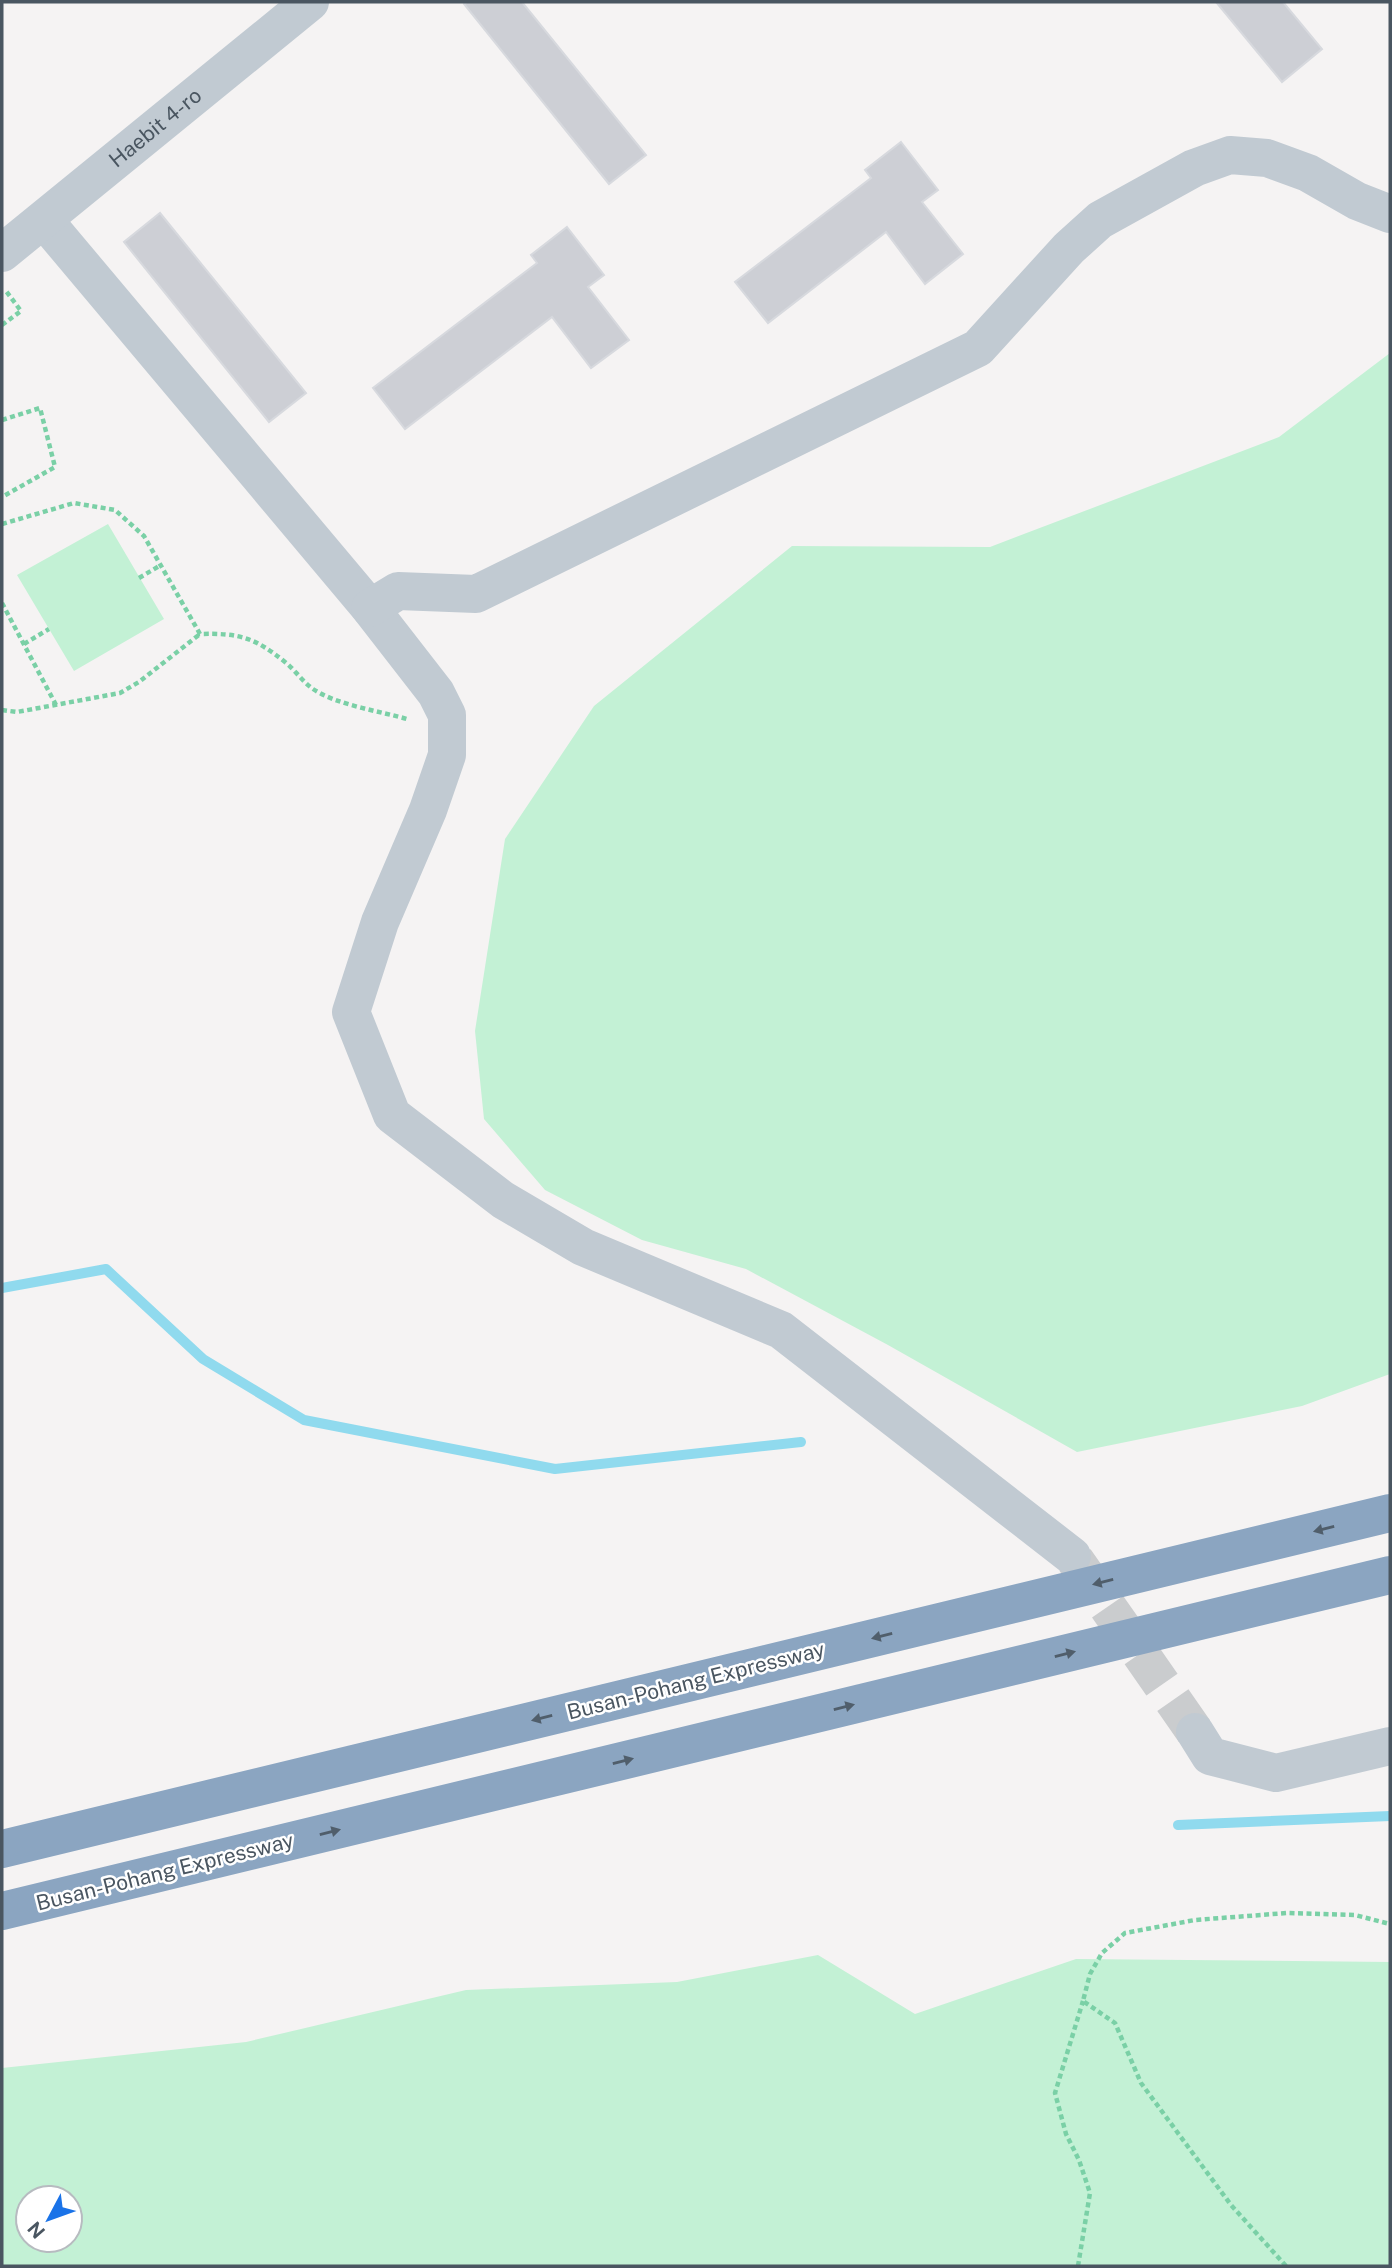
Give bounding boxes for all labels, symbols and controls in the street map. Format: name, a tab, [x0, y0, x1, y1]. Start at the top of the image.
street label: Haebit 4-ro	[104, 83, 206, 172]
one-way arrow	[1313, 1523, 1335, 1534]
one-way arrow	[1092, 1577, 1114, 1588]
one-way arrow	[871, 1631, 893, 1642]
street label: Busan-Pohang Expressway	[565, 1636, 827, 1725]
one-way arrow	[1054, 1648, 1076, 1659]
one-way arrow	[833, 1702, 855, 1713]
one-way arrow	[530, 1713, 552, 1724]
one-way arrow	[612, 1755, 634, 1766]
one-way arrow	[319, 1826, 341, 1837]
street label: Busan-Pohang Expressway	[34, 1827, 296, 1916]
north arrow	[14, 2184, 84, 2254]
text: N	[23, 2217, 49, 2243]

